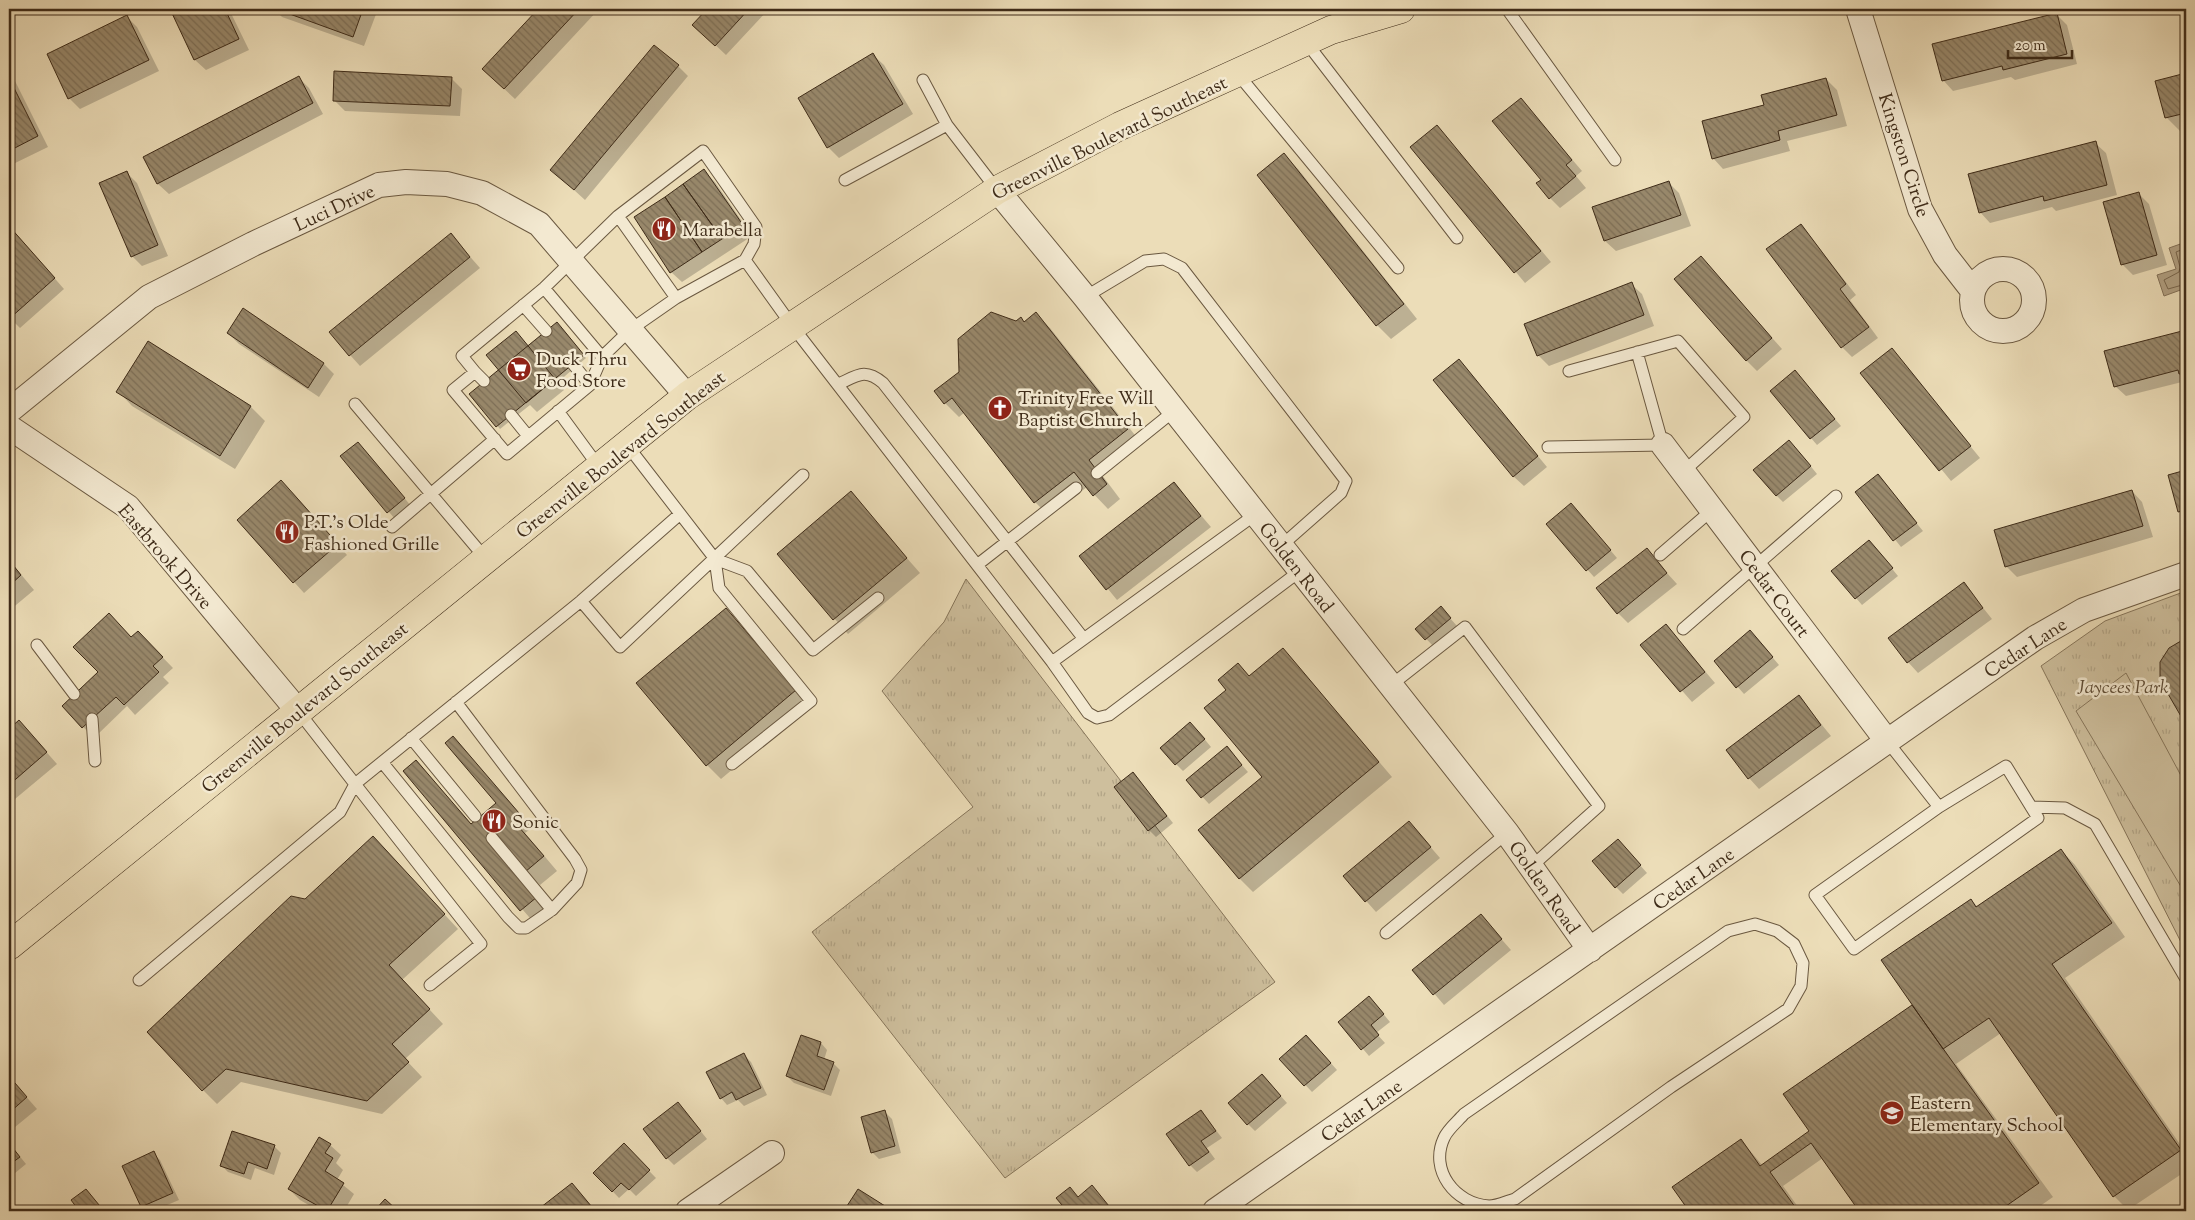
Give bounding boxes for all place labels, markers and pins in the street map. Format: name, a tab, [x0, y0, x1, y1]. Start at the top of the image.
restaurant icon: Marabella	[651, 216, 677, 242]
place label: Marabella	[682, 218, 762, 245]
place label: Duck Thru Food Store	[536, 347, 627, 396]
supermarket icon: Duck Thru Food Store	[506, 356, 532, 382]
place label: Trinity Free Will Baptist Church	[1018, 386, 1154, 435]
church icon: Trinity Free Will Baptist Church	[987, 395, 1013, 421]
place label: P.T.’s Olde Fashioned Grille	[304, 510, 439, 559]
restaurant icon: P.T.’s Olde Fashioned Grille	[274, 519, 300, 545]
restaurant icon: Sonic	[481, 808, 507, 834]
place label: Sonic	[512, 810, 559, 837]
place label: Eastern Elementary School	[1910, 1091, 2063, 1140]
school or university icon: Eastern Elementary School	[1879, 1100, 1905, 1126]

